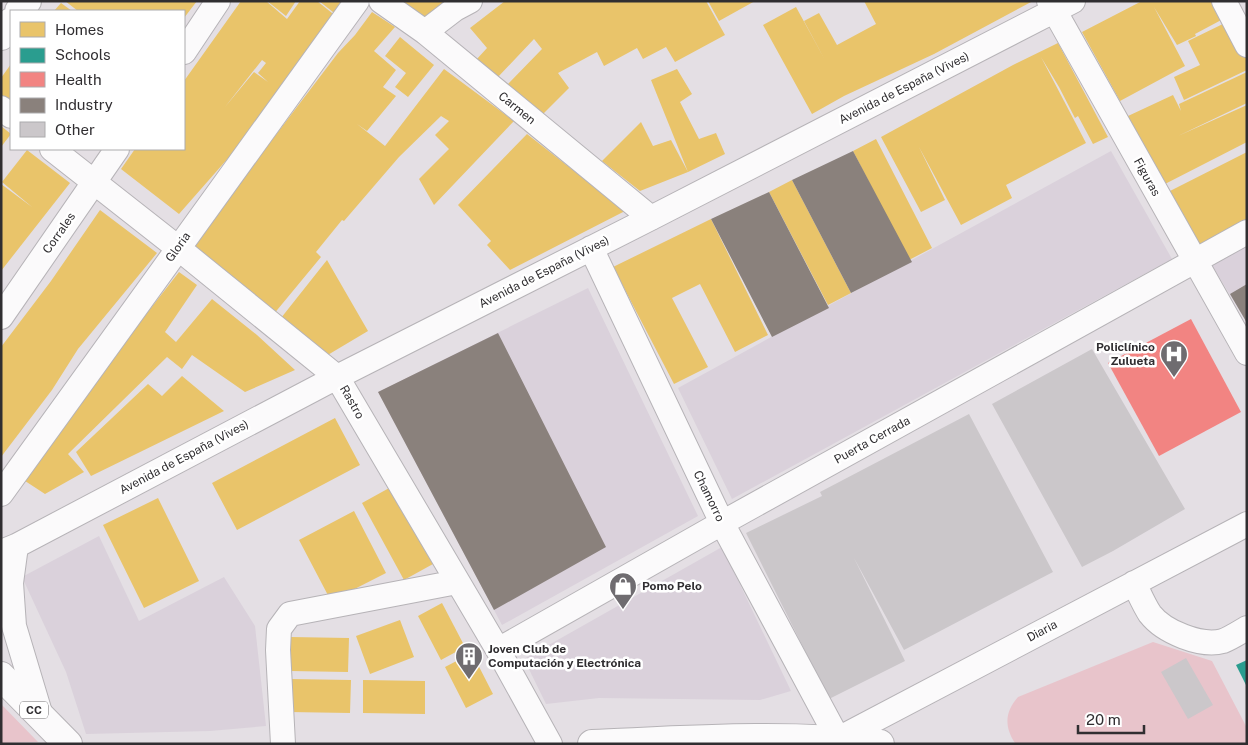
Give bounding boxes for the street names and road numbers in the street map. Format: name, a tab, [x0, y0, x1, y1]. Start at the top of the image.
street label: Avenida de España (Vives)	[836, 49, 972, 127]
street label: Carmen	[496, 89, 538, 127]
street label: Figuras	[1131, 155, 1163, 199]
street label: Corrales	[40, 210, 78, 256]
street label: Gloria	[163, 229, 193, 265]
street label: Avenida de España (Vives)	[476, 233, 612, 311]
street label: Rastro	[337, 383, 367, 422]
street label: Puerta Cerrada	[832, 413, 912, 467]
street label: Avenida de España (Vives)	[117, 417, 251, 497]
street label: Chamorro	[691, 468, 727, 524]
street label: Diaria	[1024, 617, 1060, 645]
road number: CC	[20, 702, 48, 718]

